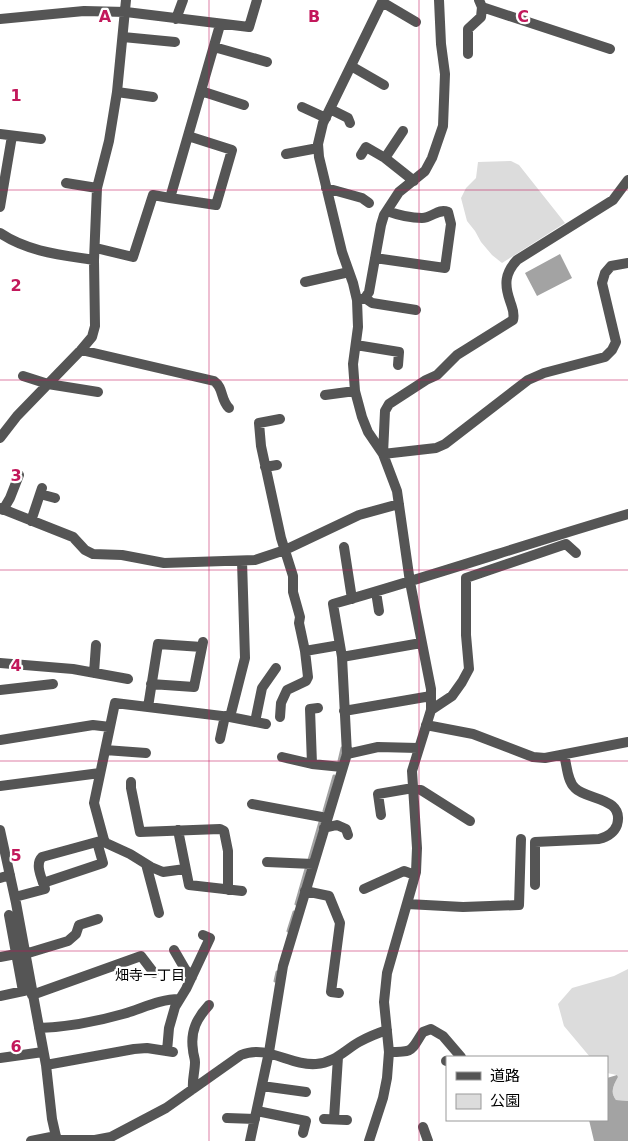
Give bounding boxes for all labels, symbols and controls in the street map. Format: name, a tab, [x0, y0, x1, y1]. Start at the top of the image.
text: A	[99, 7, 112, 26]
text: B	[308, 7, 320, 26]
text: C	[517, 7, 529, 26]
text: 1	[10, 86, 22, 105]
text: 2	[10, 276, 22, 295]
text: 3	[10, 466, 22, 485]
text: 4	[10, 656, 22, 675]
text: 5	[10, 846, 22, 865]
district label: 畑寺一丁目	[115, 967, 185, 983]
text: 6	[10, 1037, 22, 1056]
legend	[446, 1056, 608, 1121]
text: 道路	[490, 1067, 520, 1085]
text: 公園	[490, 1092, 520, 1110]

